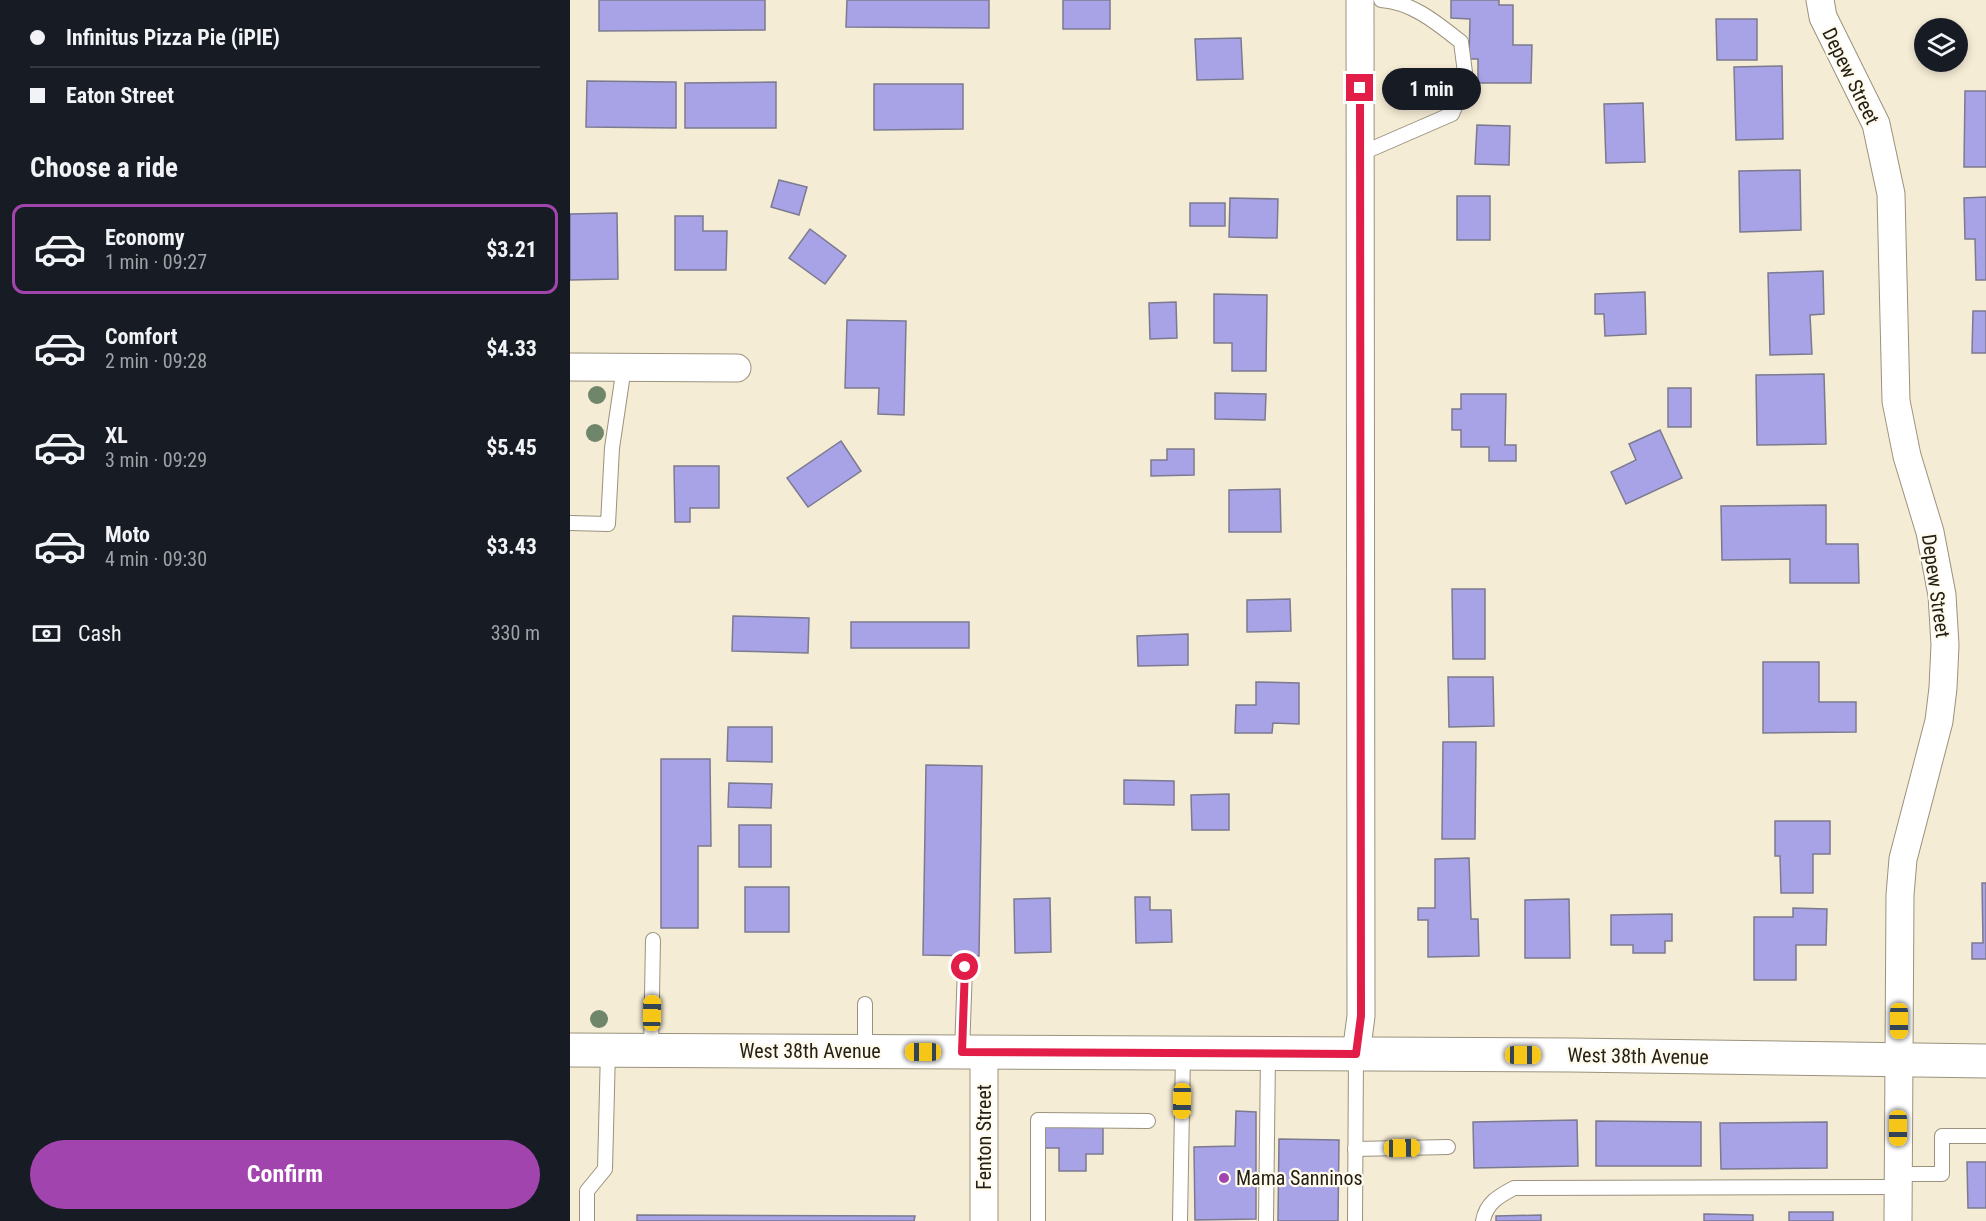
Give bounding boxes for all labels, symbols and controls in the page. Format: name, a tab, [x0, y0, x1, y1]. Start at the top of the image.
map controls	[1914, 18, 1968, 72]
button: layers	[1914, 18, 1968, 72]
street label: Depew Street	[1817, 24, 1885, 128]
text: Infinitus Pizza Pie (iPIE)	[66, 25, 280, 50]
callout: 1 min	[1381, 67, 1480, 109]
route end	[1346, 74, 1373, 101]
text: 1 min	[1409, 77, 1454, 101]
text: Eaton Street	[66, 83, 174, 108]
text: Choose a ride	[30, 152, 178, 184]
icon: car	[33, 222, 87, 276]
text: Economy	[105, 225, 185, 250]
text: $3.21	[486, 237, 537, 262]
text: 1 min · 09:27	[105, 250, 207, 274]
icon: car	[33, 321, 87, 375]
text: Comfort	[105, 324, 178, 349]
text: $4.33	[486, 336, 537, 361]
text: 2 min · 09:28	[105, 349, 207, 373]
icon: car	[33, 420, 87, 474]
text: XL	[105, 423, 128, 448]
text: $5.45	[486, 435, 537, 460]
text: 3 min · 09:29	[105, 448, 207, 472]
icon: car	[33, 519, 87, 573]
text: Moto	[105, 522, 150, 547]
street label: Depew Street	[1917, 533, 1955, 639]
text: $3.43	[486, 534, 537, 559]
text: 4 min · 09:30	[105, 547, 207, 571]
icon: cash	[30, 617, 63, 650]
text: Cash	[78, 621, 122, 646]
text: 330 m	[491, 621, 540, 645]
route start	[951, 953, 978, 980]
car	[643, 995, 661, 1031]
car	[1890, 1003, 1908, 1039]
street label: West 38th Avenue	[739, 1039, 881, 1063]
car	[905, 1043, 941, 1061]
street label: West 38th Avenue	[1567, 1043, 1709, 1069]
car	[1505, 1046, 1541, 1064]
car	[1173, 1083, 1191, 1119]
street label: Fenton Street	[972, 1084, 996, 1190]
car	[1889, 1110, 1907, 1146]
car	[1384, 1139, 1420, 1157]
button: Confirm	[30, 1140, 540, 1209]
place label: Mama Sanninos	[1236, 1166, 1363, 1190]
marker: Mama Sanninos	[1217, 1171, 1231, 1185]

